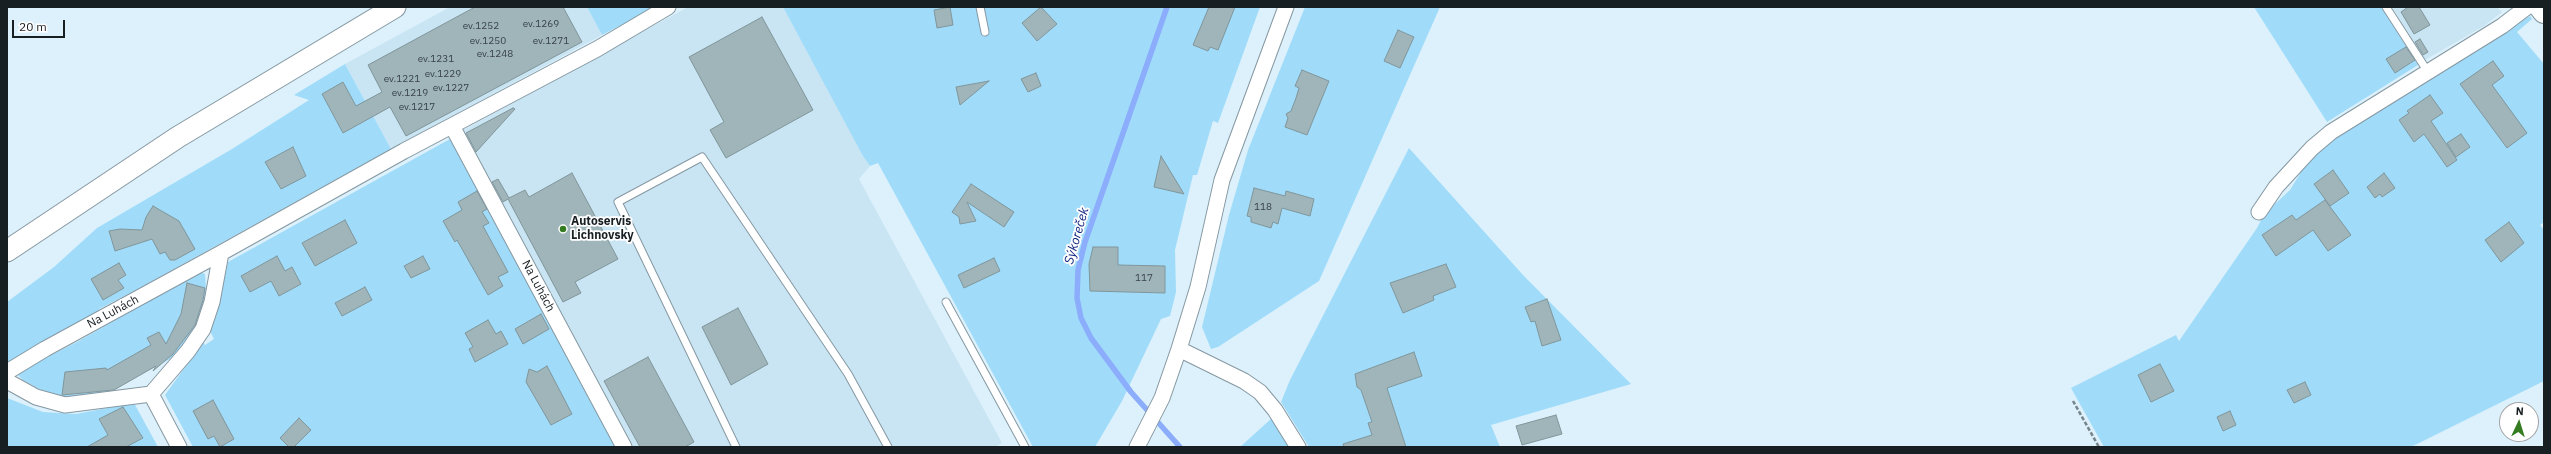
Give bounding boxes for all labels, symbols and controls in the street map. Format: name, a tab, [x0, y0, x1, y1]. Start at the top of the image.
scale bar	[14, 12, 67, 38]
house number: ev.1269	[523, 18, 559, 30]
text: 20 m	[19, 19, 47, 34]
house number: ev.1252	[463, 20, 499, 32]
house number: ev.1250	[470, 35, 506, 47]
house number: ev.1271	[533, 35, 569, 47]
house number: ev.1248	[477, 48, 513, 60]
house number: ev.1231	[418, 53, 454, 65]
house number: ev.1229	[425, 68, 461, 80]
house number: ev.1221	[384, 73, 420, 85]
house number: ev.1227	[433, 82, 469, 94]
house number: ev.1219	[392, 87, 428, 99]
house number: ev.1217	[399, 101, 435, 113]
house number: 118	[1254, 201, 1272, 213]
water label: Sýkoreček	[1061, 206, 1093, 266]
place label: Autoservis Lichnovsky	[571, 215, 634, 243]
marker: Autoservis Lichnovsky	[558, 224, 568, 234]
street label: Na Luhách	[518, 258, 558, 314]
house number: 117	[1135, 272, 1153, 284]
street label: Na Luhách	[85, 292, 141, 332]
north arrow	[2499, 402, 2539, 442]
text: N	[2515, 404, 2524, 418]

